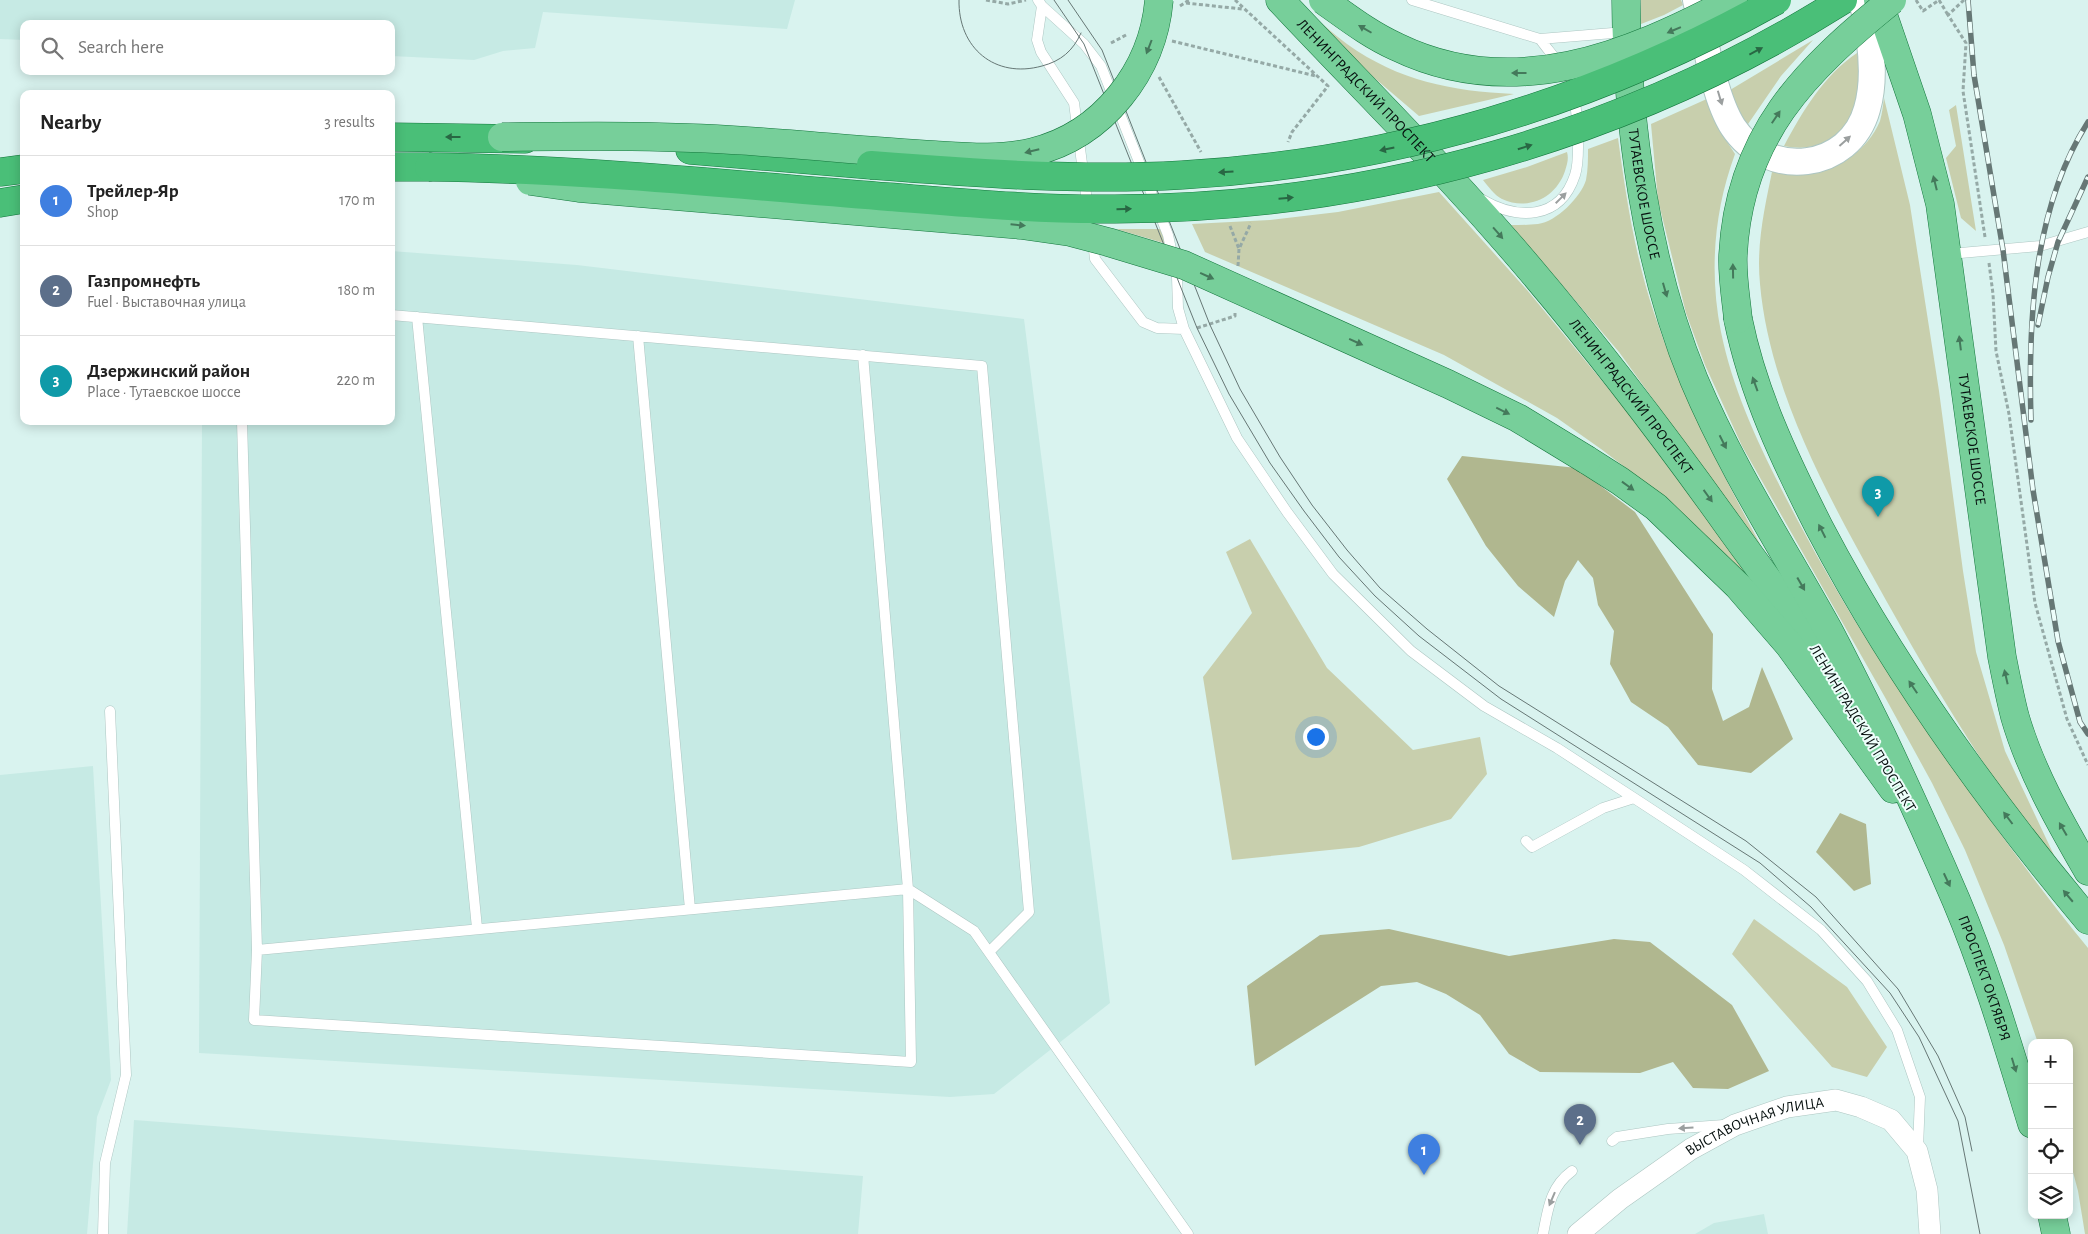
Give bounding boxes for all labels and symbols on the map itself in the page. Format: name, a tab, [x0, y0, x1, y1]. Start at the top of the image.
street label: ЛЕНИНГРАДСКИЙ ПРОСПЕКТ	[1294, 16, 1438, 165]
one-way arrow	[1358, 25, 1371, 34]
one-way arrow	[1667, 26, 1681, 34]
one-way arrow	[1145, 40, 1152, 55]
one-way arrow	[1749, 46, 1762, 55]
one-way arrow	[1510, 69, 1526, 77]
one-way arrow	[1717, 91, 1725, 106]
one-way arrow	[1772, 110, 1781, 123]
street label: ТУТАЕВСКОЕ ШОССЕ	[1625, 128, 1662, 261]
one-way arrow	[445, 133, 461, 141]
one-way arrow	[1839, 136, 1852, 147]
one-way arrow	[1518, 142, 1533, 150]
one-way arrow	[1378, 145, 1394, 153]
one-way arrow	[1025, 148, 1040, 156]
one-way arrow	[1218, 168, 1234, 176]
one-way arrow	[1931, 175, 1939, 190]
one-way arrow	[1555, 192, 1567, 204]
one-way arrow	[1278, 194, 1294, 202]
one-way arrow	[1116, 205, 1132, 213]
one-way arrow	[1010, 221, 1026, 229]
one-way arrow	[1492, 226, 1503, 239]
one-way arrow	[1729, 262, 1737, 278]
one-way arrow	[1200, 272, 1214, 280]
one-way arrow	[1661, 283, 1669, 298]
street label: ЛЕНИНГРАДСКИЙ ПРОСПЕКТ	[1566, 316, 1696, 477]
one-way arrow	[1956, 335, 1964, 351]
one-way arrow	[1349, 339, 1363, 347]
street label: ТУТАЕВСКОЕ ШОССЕ	[1955, 373, 1988, 506]
one-way arrow	[1751, 376, 1758, 391]
one-way arrow	[1496, 407, 1510, 415]
one-way arrow	[1719, 435, 1727, 449]
pin: 3	[1862, 476, 1894, 517]
one-way arrow	[1621, 481, 1634, 492]
one-way arrow	[1703, 489, 1713, 503]
one-way arrow	[1818, 524, 1826, 539]
one-way arrow	[1797, 577, 1806, 591]
street label: ЛЕНИНГРАДСКИЙ ПРОСПЕКТ	[1807, 642, 1918, 814]
one-way arrow	[2002, 670, 2010, 685]
one-way arrow	[1908, 680, 1918, 693]
your location	[1303, 724, 1329, 750]
one-way arrow	[2002, 812, 2013, 825]
one-way arrow	[2059, 822, 2068, 835]
one-way arrow	[1943, 873, 1951, 887]
one-way arrow	[2062, 889, 2073, 902]
street label: ПРОСПЕКТ ОКТЯБРЯ	[1955, 913, 2013, 1043]
one-way arrow	[2010, 1058, 2018, 1073]
street label: ВЫСТАВОЧНАЯ УЛИЦА	[1683, 1095, 1825, 1159]
pin: 2	[1564, 1104, 1596, 1145]
one-way arrow	[1678, 1124, 1694, 1132]
pin: 1	[1408, 1134, 1440, 1175]
one-way arrow	[1547, 1192, 1555, 1206]

